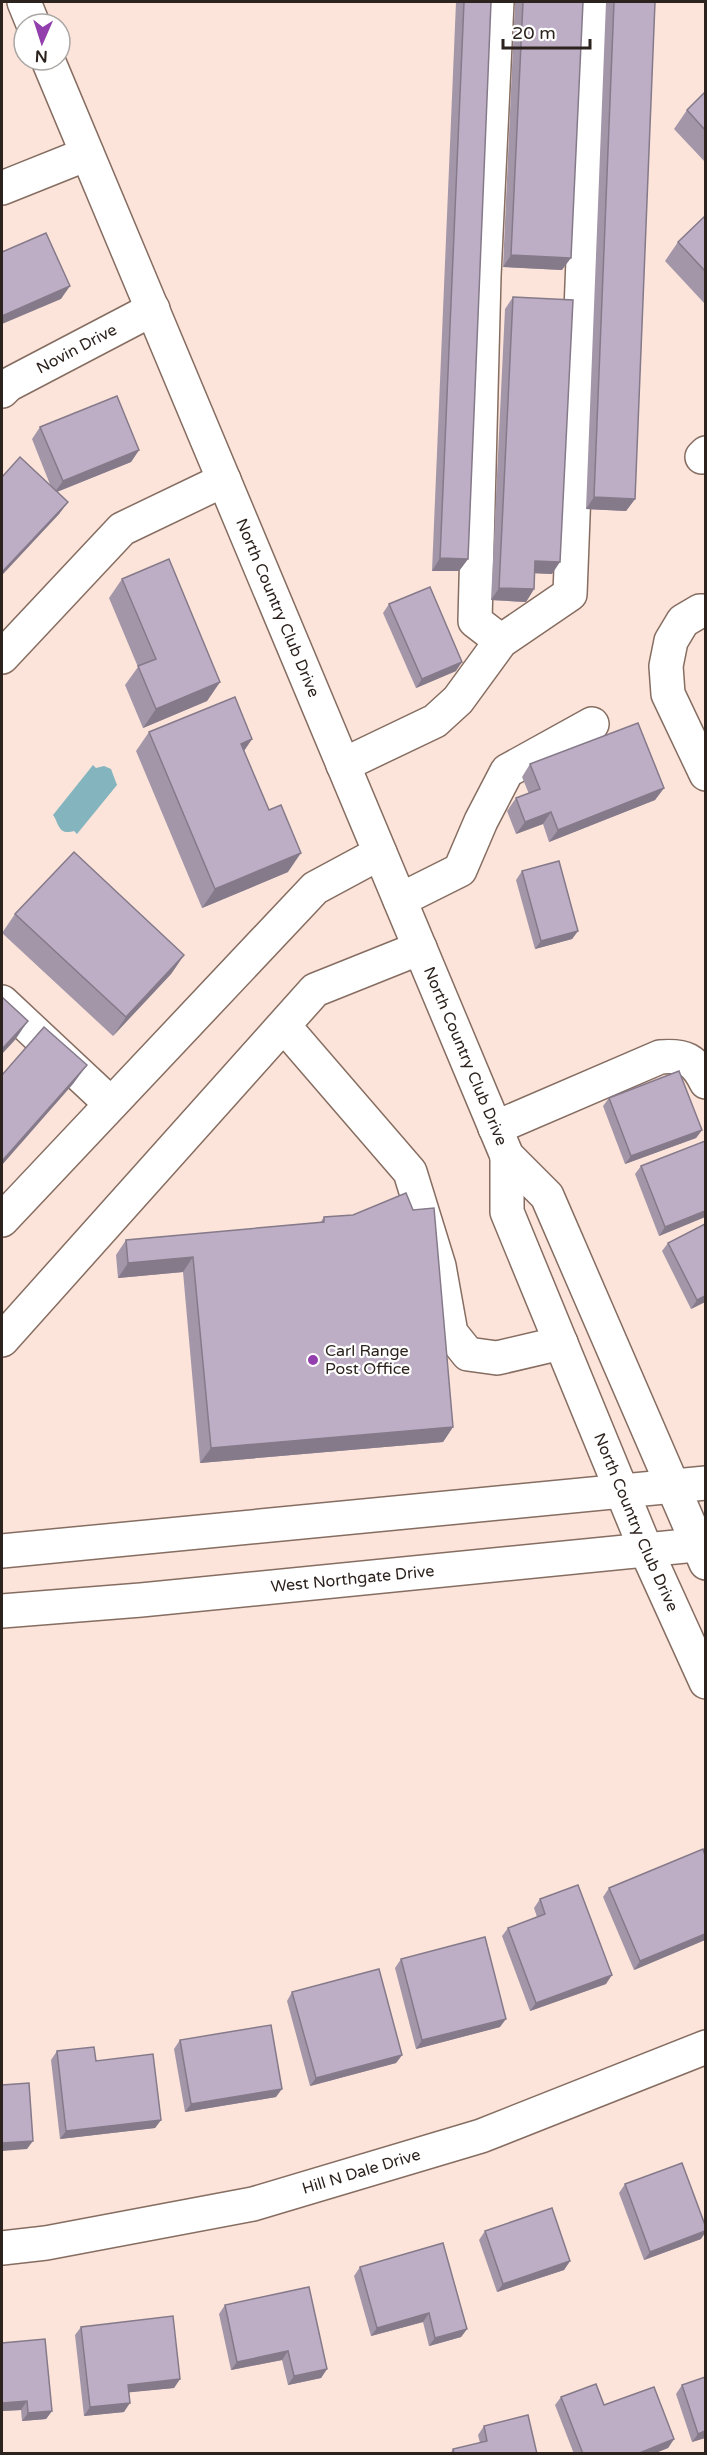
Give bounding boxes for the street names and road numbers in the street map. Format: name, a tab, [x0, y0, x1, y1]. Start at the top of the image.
street label: Novin Drive	[33, 320, 120, 378]
street label: North Country Club Drive	[231, 515, 324, 700]
street label: North Country Club Drive	[419, 964, 512, 1149]
street label: North Country Club Drive	[589, 1430, 683, 1615]
street label: West Northgate Drive	[270, 1561, 435, 1597]
street label: Hill N Dale Drive	[300, 2145, 423, 2199]

